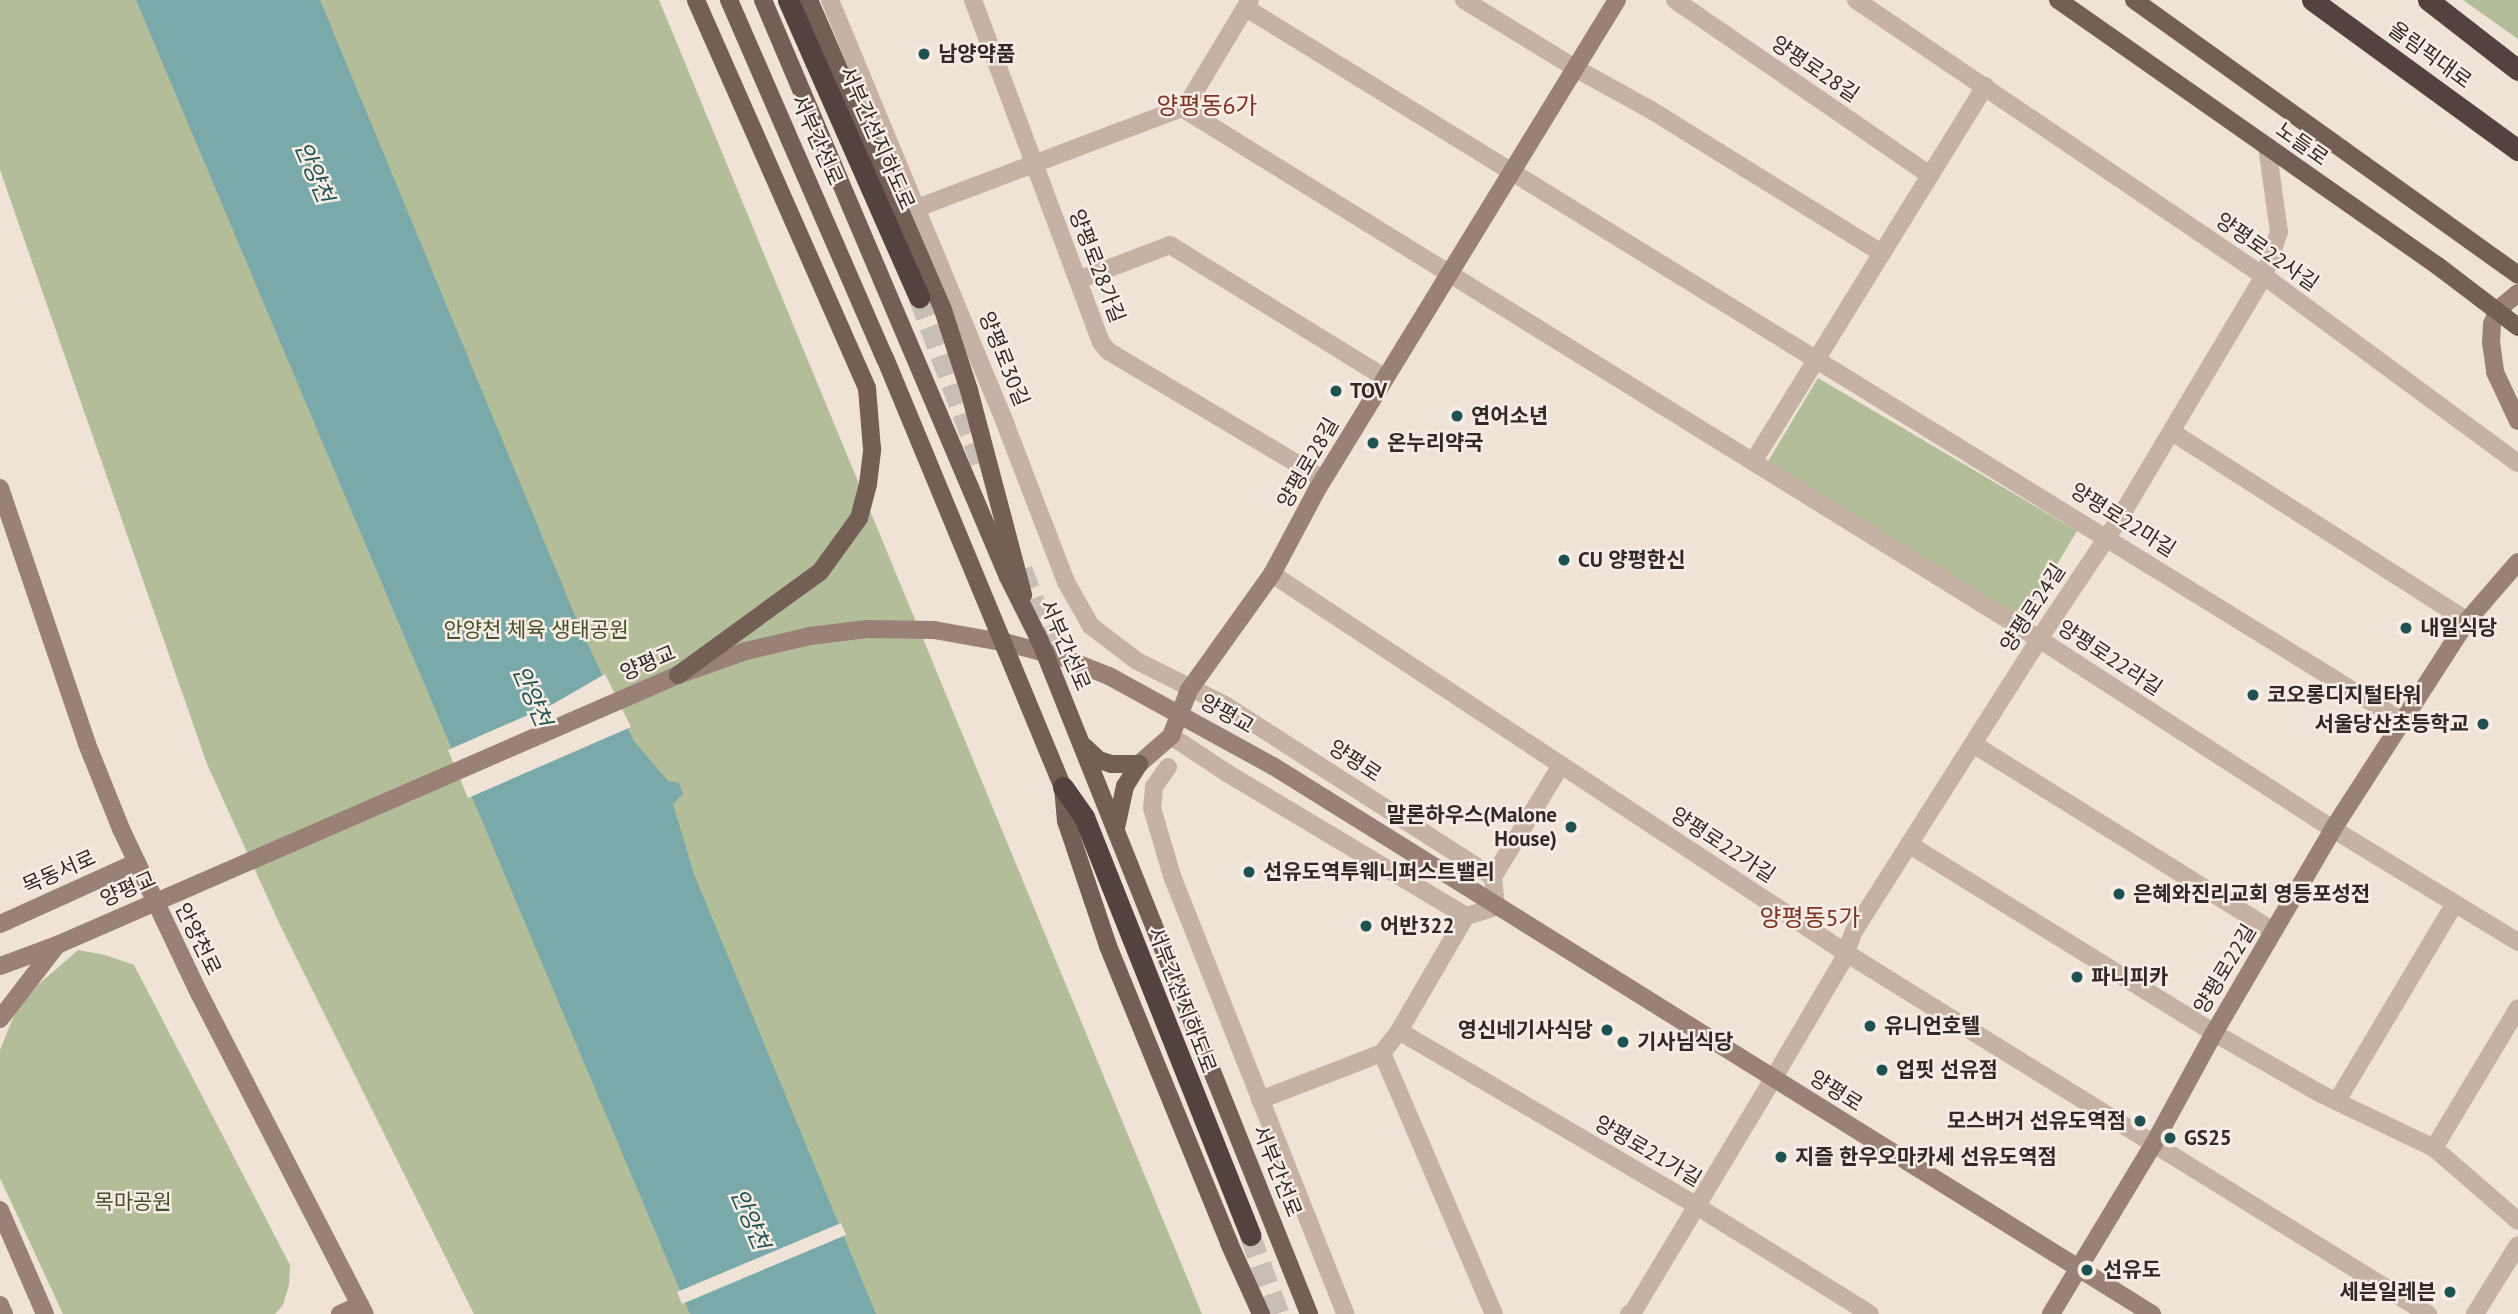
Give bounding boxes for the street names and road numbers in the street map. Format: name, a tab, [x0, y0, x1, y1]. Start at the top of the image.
street label: 올림픽대로	[2384, 16, 2476, 94]
street label: 양평로28길	[1766, 31, 1864, 107]
street label: 서부간선지하도로	[834, 62, 920, 214]
street label: 서부간선로	[786, 91, 848, 189]
street label: 노들로	[2271, 117, 2333, 171]
street label: 양평로28가길	[1064, 206, 1130, 326]
street label: 양평로22사길	[2211, 207, 2323, 297]
street label: 양평로30길	[974, 308, 1034, 410]
street label: 양평로28길	[1272, 413, 1344, 513]
street label: 양평로22마길	[2066, 478, 2180, 562]
street label: 양평로24길	[1995, 559, 2071, 657]
street label: 서부간선로	[1035, 596, 1095, 694]
street label: 양평로22라길	[2053, 615, 2167, 701]
street label: 양평교	[616, 640, 680, 686]
street label: 양평교	[1196, 689, 1258, 739]
street label: 양평로	[1324, 735, 1386, 787]
street label: 양평로22가길	[1666, 802, 1780, 888]
street label: 목동서로	[19, 845, 99, 899]
street label: 양평교	[96, 866, 160, 912]
street label: 안양천로	[170, 899, 226, 979]
street label: 양평로22길	[2188, 920, 2262, 1018]
street label: 서부간선지하도로	[1143, 923, 1221, 1077]
street label: 양평로	[1805, 1065, 1867, 1117]
street label: 양평로21가길	[1590, 1110, 1706, 1192]
street label: 서부간선로	[1247, 1121, 1307, 1221]

